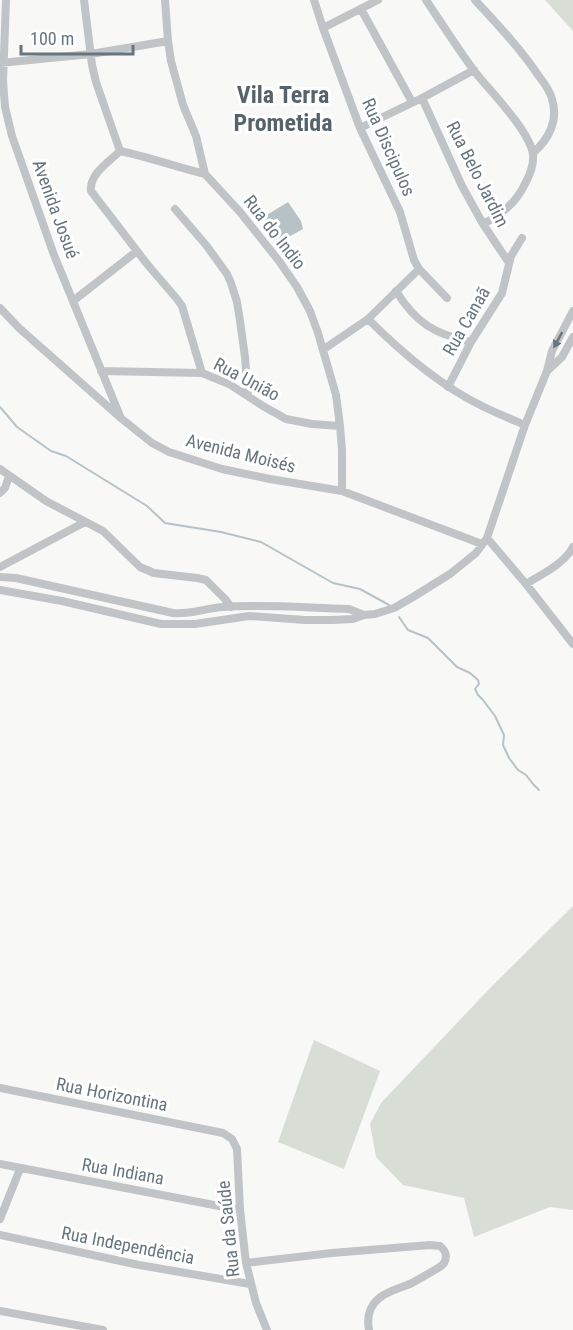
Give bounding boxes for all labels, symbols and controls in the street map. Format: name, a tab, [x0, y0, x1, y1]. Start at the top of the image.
scale bar	[21, 18, 134, 56]
text: 100 m	[30, 28, 74, 49]
district label: Vila Terra Prometida	[233, 81, 333, 137]
street label: Rua Discipulos	[358, 95, 420, 199]
street label: Rua Belo Jardim	[442, 118, 514, 230]
street label: Avenida Josué	[28, 157, 84, 261]
street label: Rua do Indio	[240, 191, 310, 273]
street label: Rua Canaã	[438, 283, 494, 359]
one-way arrow	[553, 332, 563, 349]
street label: Rua União	[210, 353, 284, 405]
street label: Avenida Moisés	[184, 429, 298, 477]
street label: Rua Horizontina	[54, 1073, 170, 1115]
street label: Rua Indiana	[80, 1153, 166, 1189]
street label: Rua da Saúde	[213, 1180, 243, 1278]
street label: Rua Independência	[60, 1222, 196, 1268]

